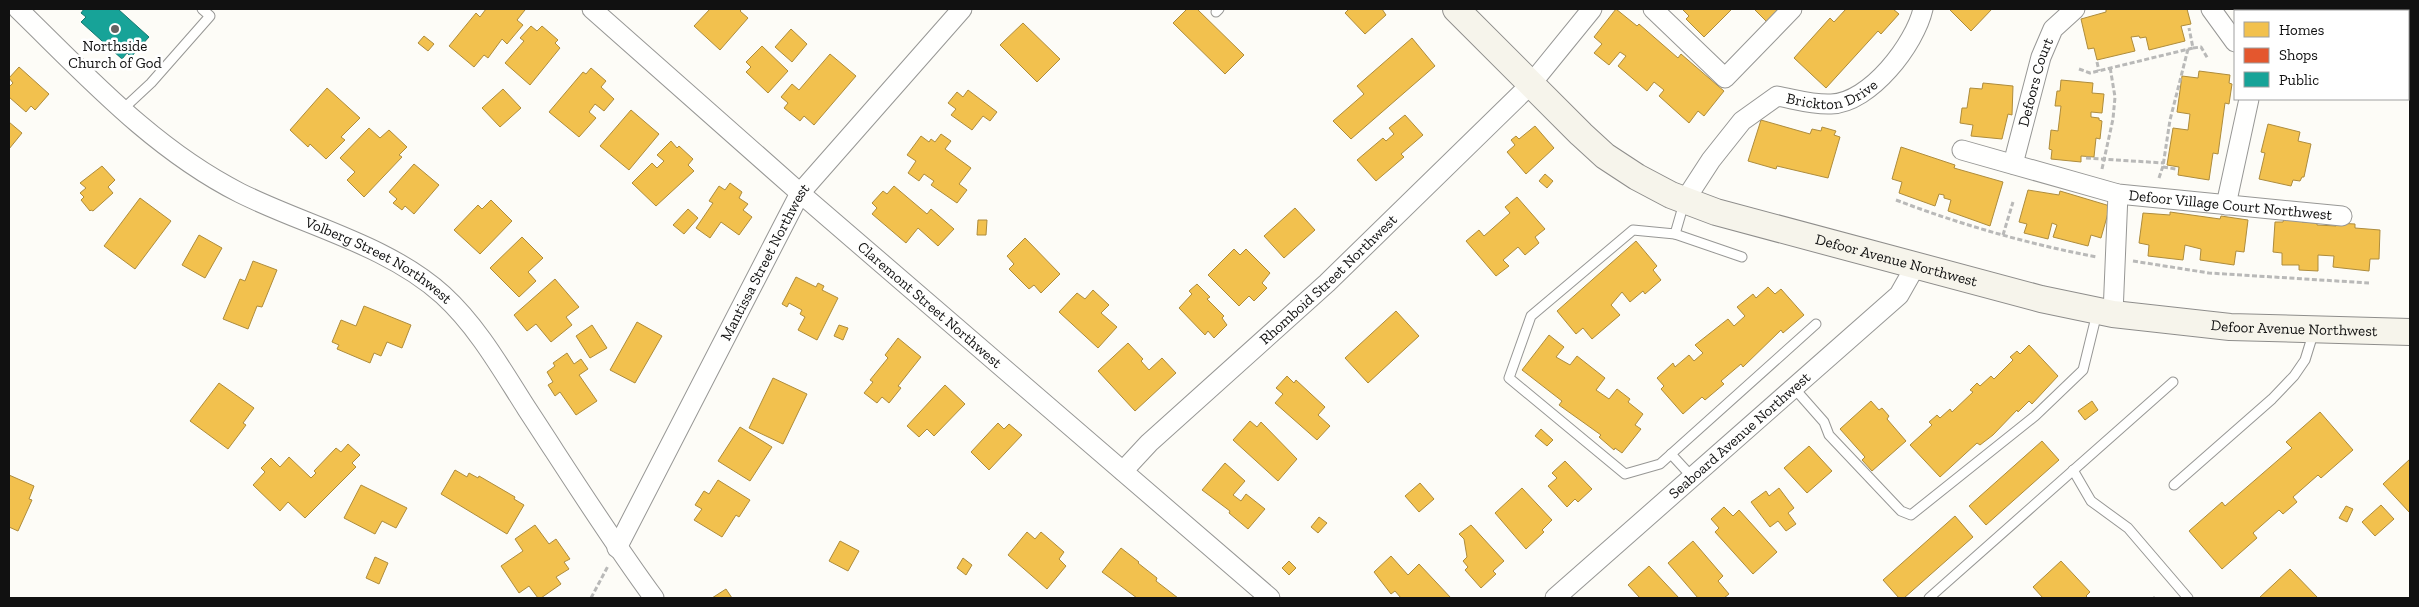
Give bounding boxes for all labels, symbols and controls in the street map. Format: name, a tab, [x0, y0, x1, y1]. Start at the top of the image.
legend	[2234, 10, 2409, 100]
text: Homes	[2279, 21, 2324, 39]
marker: Northside Church of God	[109, 23, 121, 35]
street label: Defoors Court	[2014, 34, 2057, 128]
place label: Northside Church of God	[68, 37, 163, 72]
text: Shops	[2279, 46, 2318, 64]
text: Public	[2279, 71, 2319, 89]
street label: Brickton Drive	[1785, 76, 1881, 113]
street label: Mantissa Street Northwest	[717, 179, 814, 343]
street label: Defoor Village Court Northwest	[2128, 186, 2333, 224]
street label: Rhomboid Street Northwest	[1256, 210, 1401, 348]
street label: Volberg Street Northwest	[301, 213, 456, 308]
street label: Defoor Avenue Northwest	[1814, 230, 1980, 291]
street label: Claremont Street Northwest	[854, 238, 1006, 372]
street label: Defoor Avenue Northwest	[2210, 316, 2378, 340]
street label: Seaboard Avenue Northwest	[1665, 368, 1814, 503]

